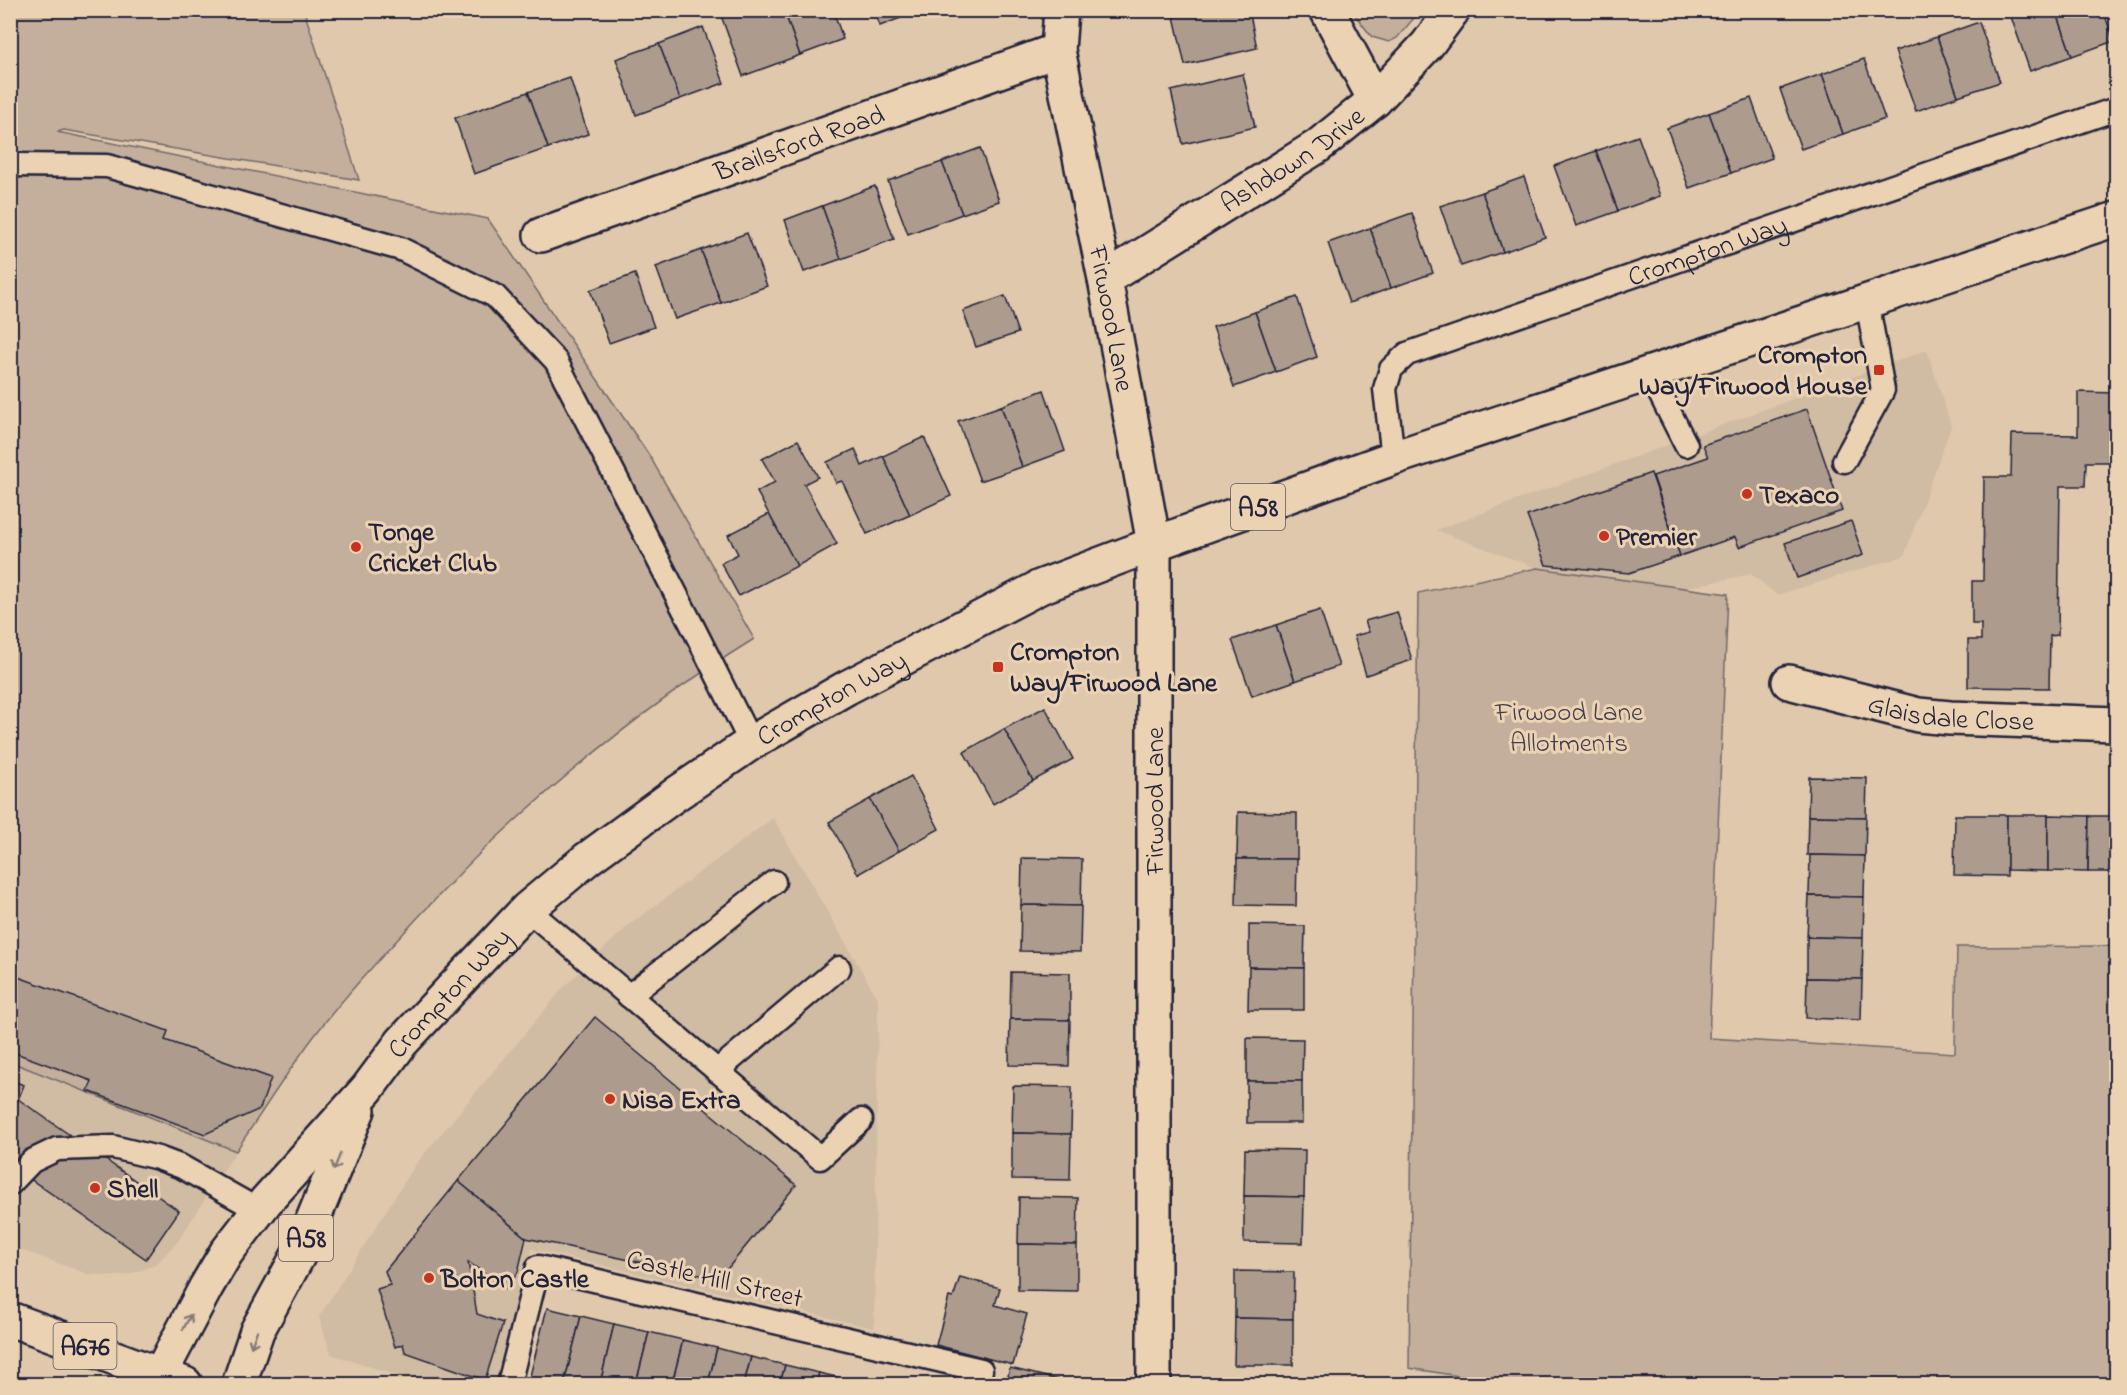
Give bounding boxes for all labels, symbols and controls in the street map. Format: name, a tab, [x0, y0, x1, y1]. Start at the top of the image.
street label: Brailsford Road	[708, 97, 890, 194]
street label: Ashdown Drive	[1214, 98, 1375, 224]
street label: Crompton Way	[1623, 207, 1793, 298]
street label: Firwood Lane	[1076, 241, 1143, 396]
place label: Crompton Way/Firwood House	[1639, 337, 1868, 407]
marker: Crompton Way/Firwood House	[1872, 363, 1886, 377]
place label: Texaco	[1759, 477, 1839, 516]
road number: A58	[1231, 484, 1285, 530]
marker: Texaco	[1740, 487, 1754, 501]
place label: Tonge Cricket Club	[368, 514, 498, 584]
place label: Premier	[1616, 519, 1697, 558]
marker: Premier	[1597, 529, 1611, 543]
marker: Tonge Cricket Club	[349, 540, 363, 554]
place label: Crompton Way/Firwood Lane	[1010, 634, 1218, 704]
street label: Crompton Way	[750, 642, 915, 757]
marker: Crompton Way/Firwood Lane	[991, 660, 1005, 674]
street label: Glaisdale Close	[1863, 686, 2036, 743]
park label: Firwood Lane Allotments	[1494, 694, 1644, 764]
street label: Firwood Lane	[1137, 726, 1176, 876]
street label: Crompton Way	[379, 920, 522, 1067]
place label: Nisa Extra	[622, 1082, 741, 1121]
marker: Nisa Extra	[603, 1092, 617, 1106]
one-way arrow	[331, 1153, 342, 1171]
place label: Shell	[107, 1171, 158, 1210]
marker: Shell	[88, 1181, 102, 1195]
road number: A58	[279, 1215, 333, 1261]
street label: Castle Hill Street	[622, 1241, 807, 1320]
place label: Bolton Castle	[439, 1261, 590, 1300]
marker: Bolton Castle	[422, 1271, 436, 1285]
one-way arrow	[182, 1314, 193, 1332]
road number: A676	[54, 1323, 116, 1369]
one-way arrow	[248, 1329, 259, 1348]

